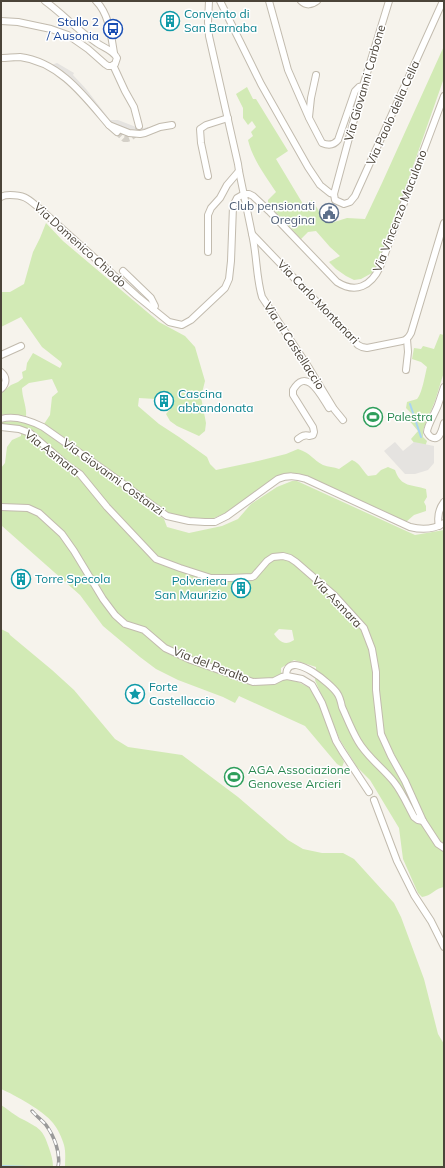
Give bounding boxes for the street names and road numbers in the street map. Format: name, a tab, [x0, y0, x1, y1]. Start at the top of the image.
street label: Via Giovanni Carbone	[341, 23, 388, 143]
street label: Via Paolo della Cella	[363, 58, 422, 167]
street label: Via Vincenzo Maculano	[369, 148, 430, 274]
street label: Via Domenico Chiodo	[31, 199, 130, 290]
street label: Via Carlo Montanari	[274, 257, 362, 347]
street label: Via al Castellaccio	[261, 299, 328, 392]
street label: Via Asmara	[22, 427, 83, 479]
street label: Via Giovanni Costanzi	[60, 435, 167, 518]
street label: Via Asmara	[309, 573, 366, 630]
street label: Via del Peralto	[171, 643, 252, 686]

